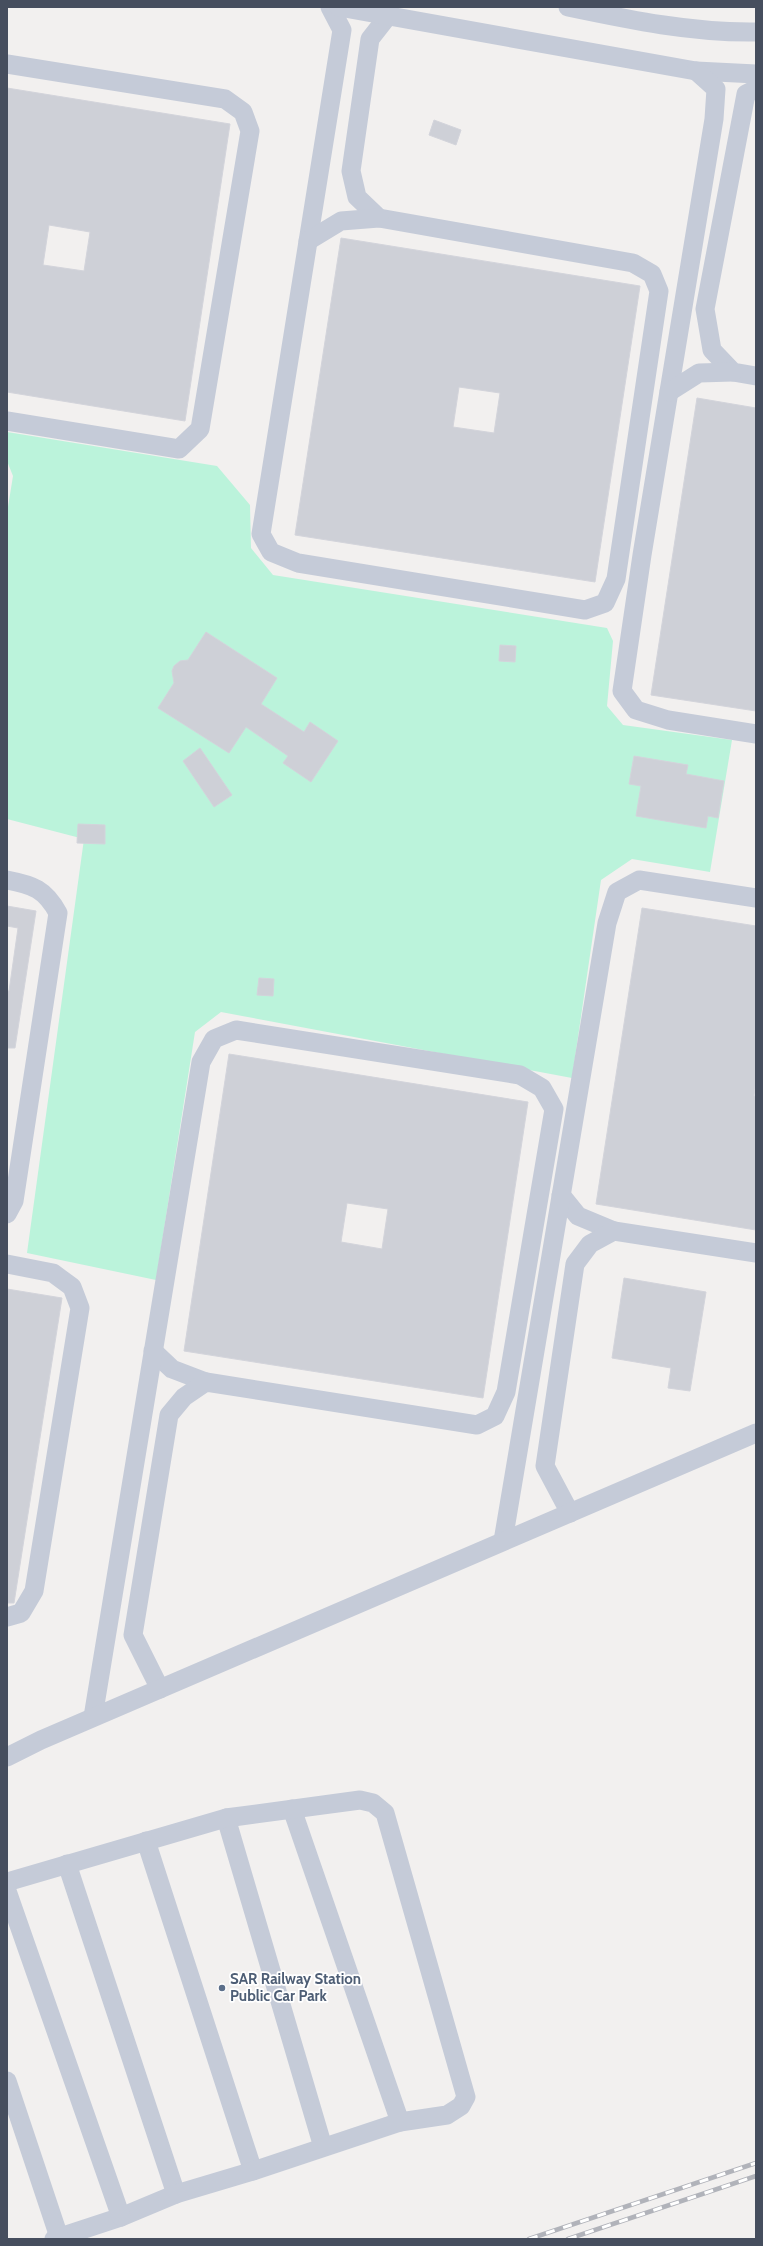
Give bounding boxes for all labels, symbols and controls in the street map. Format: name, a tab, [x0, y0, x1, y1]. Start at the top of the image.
place label: SAR Railway Station Public Car Park	[230, 1970, 361, 2005]
marker: SAR Railway Station Public Car Park	[217, 1983, 227, 1993]

